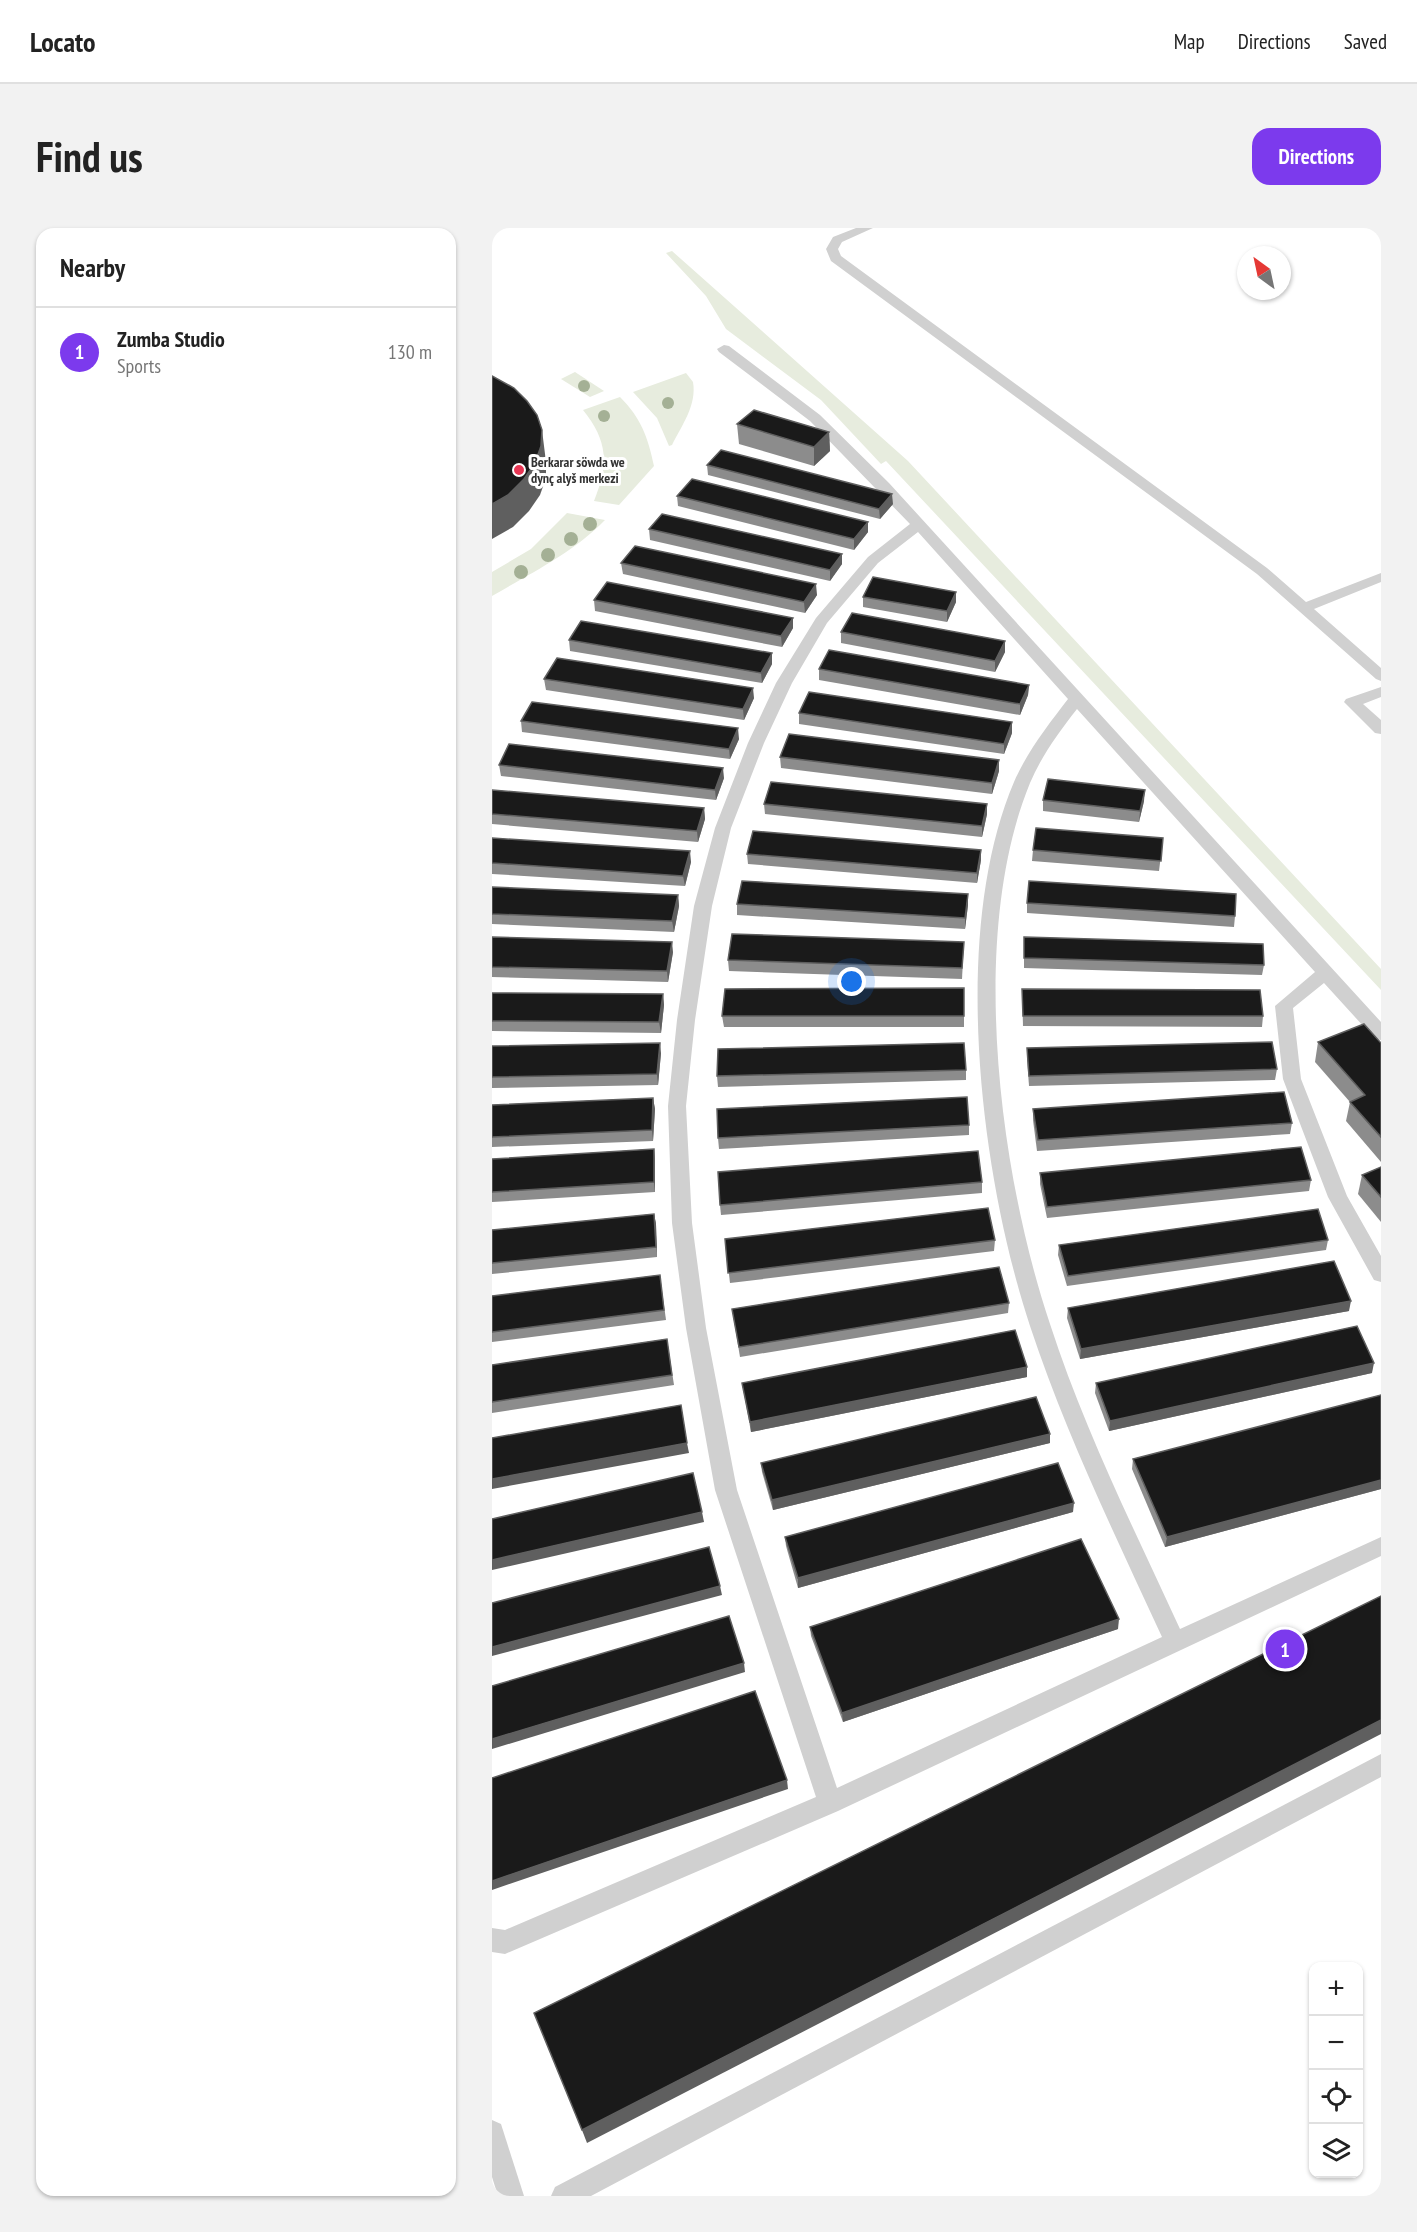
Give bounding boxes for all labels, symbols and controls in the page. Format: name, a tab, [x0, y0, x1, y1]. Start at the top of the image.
text: Locato	[30, 23, 96, 60]
text: Map	[1174, 28, 1205, 55]
text: Directions	[1238, 28, 1311, 55]
text: Saved	[1344, 28, 1387, 55]
button: Directions	[1252, 128, 1381, 185]
text: Find us	[36, 129, 143, 184]
north arrow	[1237, 246, 1291, 300]
text: Nearby	[60, 251, 125, 284]
text: Zumba Studio	[117, 325, 225, 353]
text: 1	[75, 339, 84, 365]
text: 130 m	[388, 339, 432, 365]
text: Sports	[117, 353, 161, 379]
place label: Berkarar söwda we dynç alyš merkezi	[531, 453, 625, 487]
marker: Berkarar söwda we dynç alyš merkezi	[512, 463, 526, 477]
your location	[837, 967, 866, 996]
pin: 1	[1266, 1626, 1304, 1672]
map controls	[1309, 1962, 1363, 2178]
button: +	[1309, 1962, 1363, 2016]
button: −	[1309, 2016, 1363, 2070]
button: locate	[1309, 2070, 1363, 2124]
button: layers	[1309, 2124, 1363, 2178]

